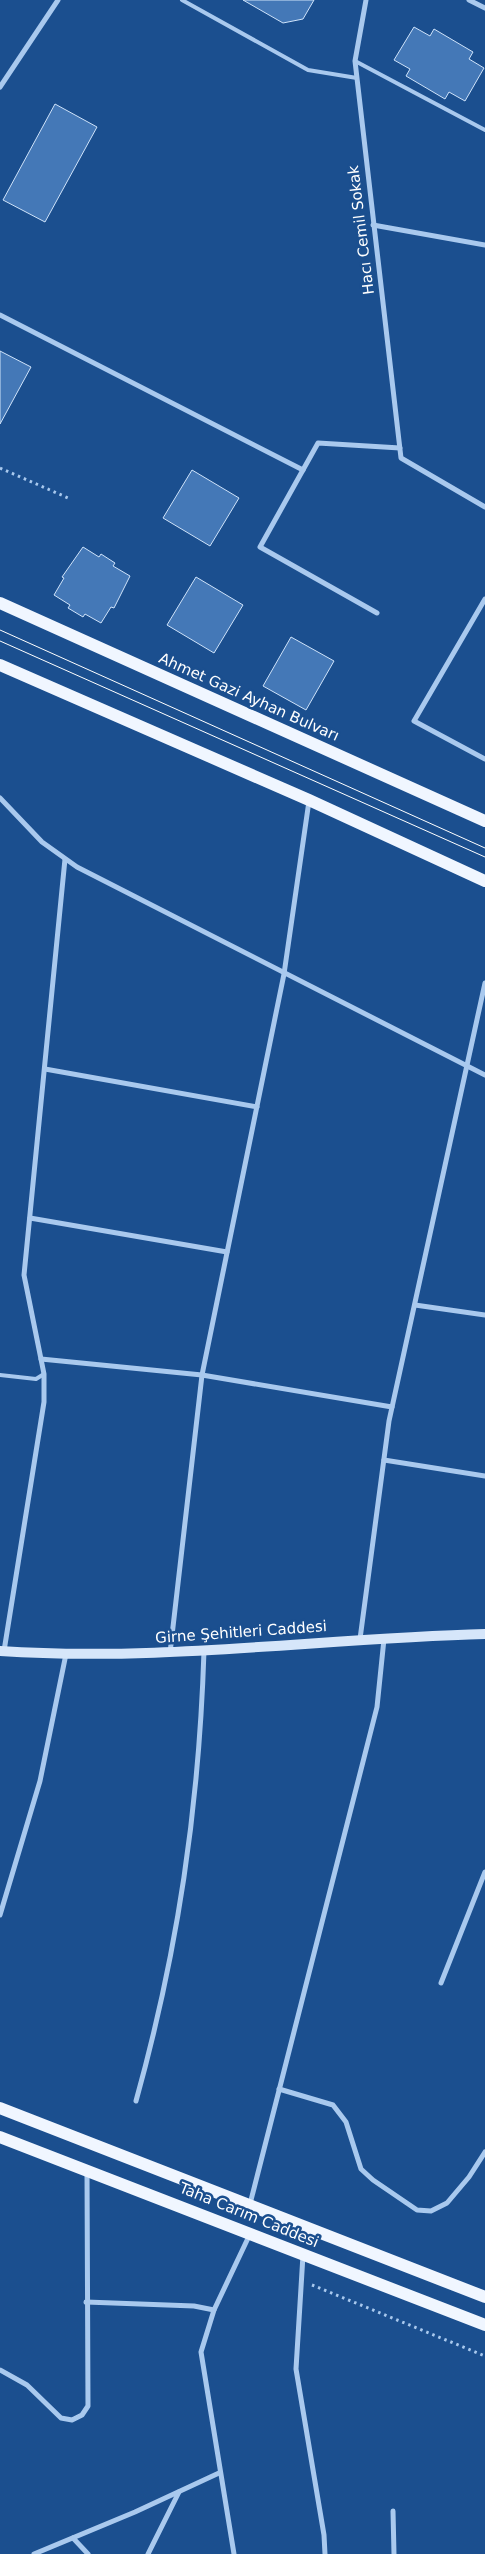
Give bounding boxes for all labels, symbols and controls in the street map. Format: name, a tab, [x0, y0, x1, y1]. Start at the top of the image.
street label: Hacı Cemil Sokak	[344, 164, 378, 296]
street label: Ahmet Gazi Ayhan Bulvarı	[156, 649, 342, 745]
street label: Girne Şehitleri Caddesi	[155, 1617, 327, 1647]
street label: Taha Carım Caddesi	[176, 2178, 321, 2251]

